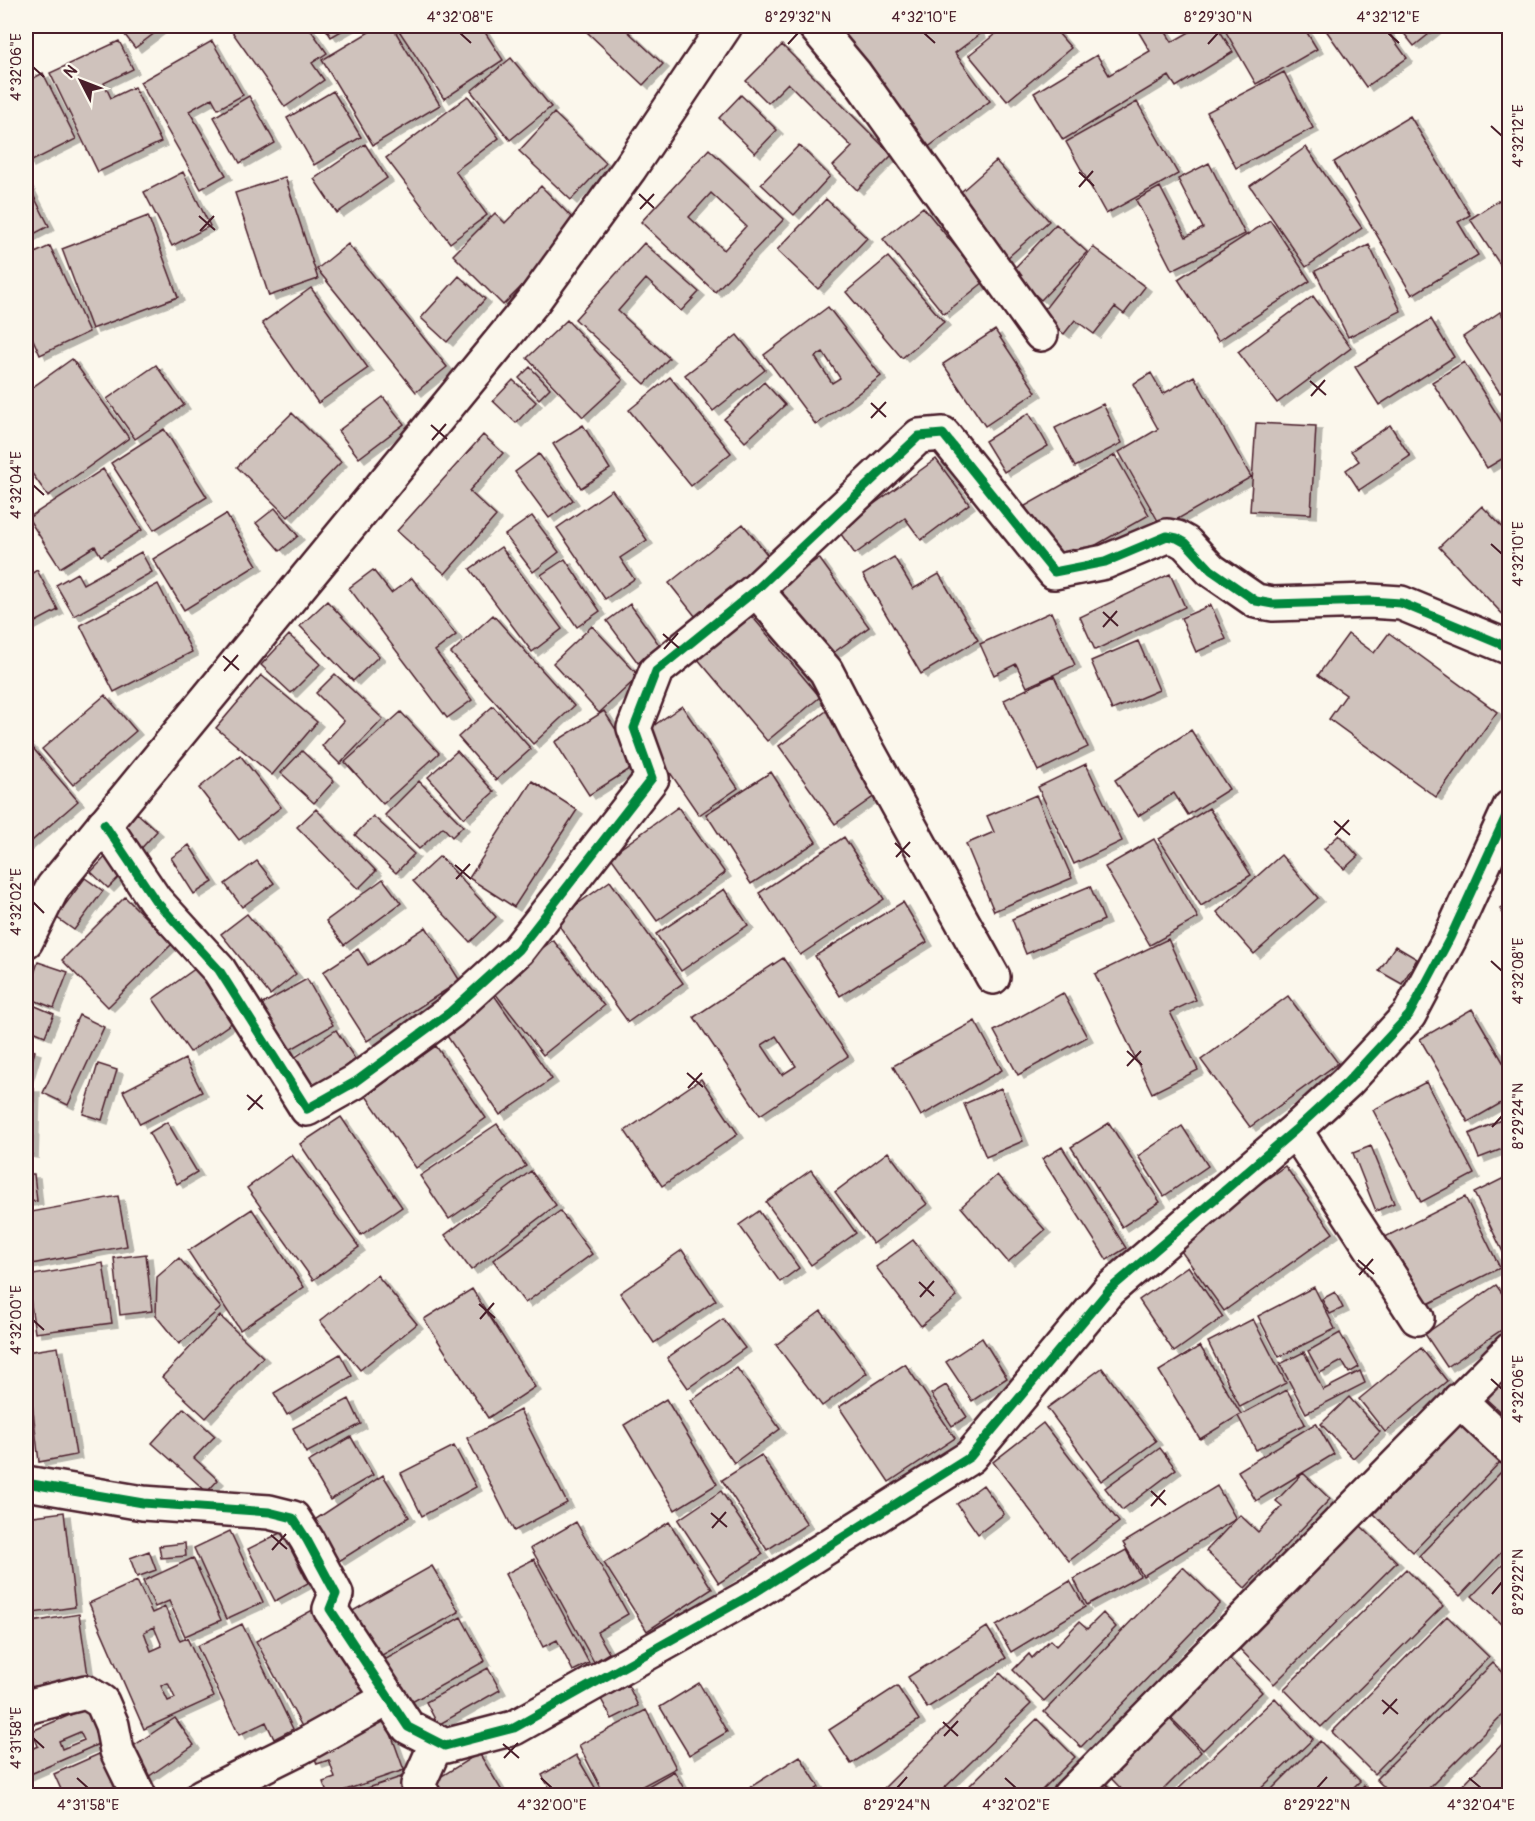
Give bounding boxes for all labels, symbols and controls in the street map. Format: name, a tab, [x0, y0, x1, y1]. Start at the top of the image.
text: 4°32'08"E	[427, 8, 494, 27]
text: 8°29'32"N	[765, 8, 831, 27]
text: 4°32'10"E	[892, 8, 957, 27]
text: 8°29'30"N	[1184, 8, 1252, 27]
text: 4°32'12"E	[1356, 8, 1420, 27]
text: 4°32'06"E	[7, 33, 26, 101]
north arrow	[51, 51, 111, 111]
text: N	[60, 61, 82, 82]
text: 4°32'12"E	[1509, 104, 1528, 168]
text: 4°32'04"E	[7, 451, 26, 519]
text: 4°32'10"E	[1509, 521, 1528, 587]
text: 4°32'02"E	[7, 868, 26, 936]
text: 4°32'08"E	[1509, 937, 1528, 1004]
text: 8°29'24"N	[1509, 1083, 1528, 1149]
text: 4°32'00"E	[7, 1285, 26, 1355]
text: 4°32'06"E	[1509, 1355, 1528, 1423]
text: 8°29'22"N	[1509, 1549, 1528, 1615]
text: 4°31'58"E	[7, 1707, 26, 1769]
text: 4°31'58"E	[57, 1796, 119, 1815]
text: 4°32'00"E	[517, 1796, 587, 1815]
text: 8°29'24"N	[864, 1796, 930, 1815]
text: 4°32'02"E	[982, 1796, 1050, 1815]
text: 8°29'22"N	[1284, 1796, 1350, 1815]
text: 4°32'04"E	[1447, 1796, 1515, 1815]

